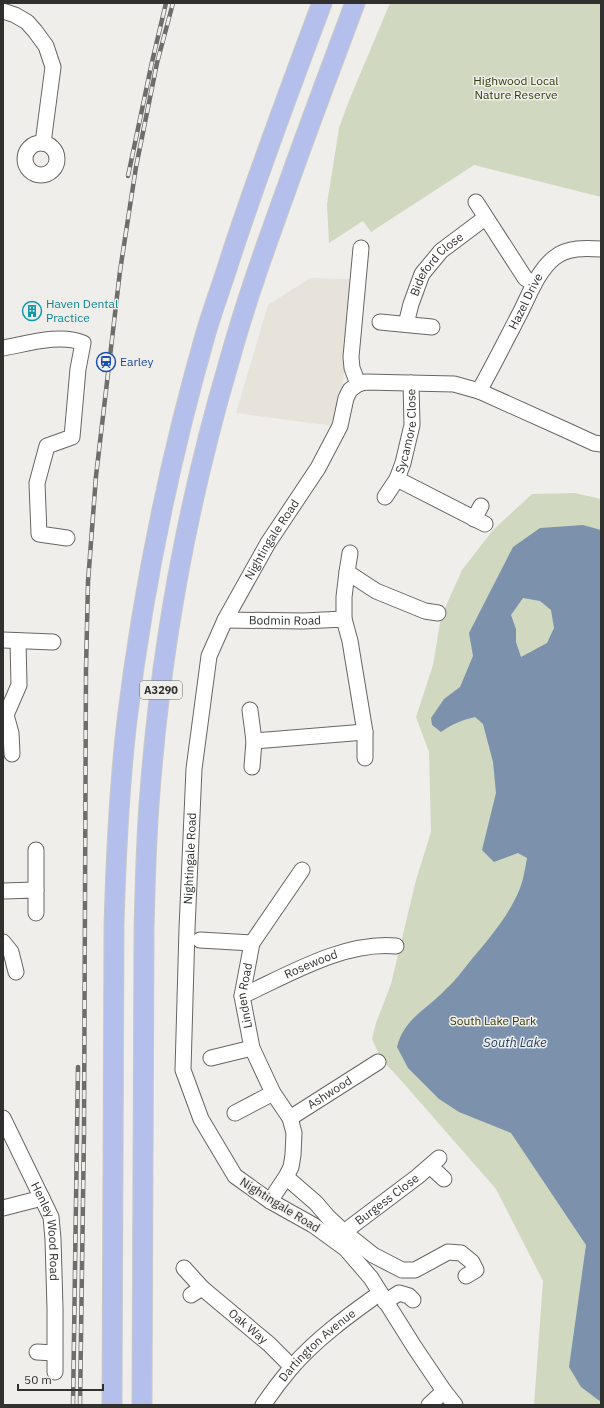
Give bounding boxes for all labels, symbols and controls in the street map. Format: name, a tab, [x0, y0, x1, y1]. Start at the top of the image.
park label: Highwood Local Nature Reserve	[473, 73, 559, 102]
street label: Bideford Close	[407, 229, 466, 298]
street label: Hazel Drive	[505, 270, 546, 332]
place label: Haven Dental Practice	[46, 296, 118, 325]
building icon: Haven Dental Practice	[21, 300, 43, 322]
station icon: Earley	[95, 351, 117, 373]
place label: Earley	[120, 354, 154, 369]
street label: Sycamore Close	[392, 388, 419, 476]
street label: Nightingale Road	[241, 496, 302, 582]
street label: Bodmin Road	[249, 612, 321, 628]
road number: A3290	[140, 681, 182, 699]
street label: Nightingale Road	[180, 812, 199, 905]
street label: Rosewood	[282, 946, 339, 982]
street label: Linden Road	[234, 961, 255, 1030]
park label: South Lake Park	[450, 1013, 537, 1028]
water label: South Lake	[483, 1034, 547, 1051]
street label: Ashwood	[304, 1073, 354, 1112]
street label: Burgess Close	[352, 1170, 422, 1228]
street label: Nightingale Road	[237, 1174, 323, 1235]
street label: Henley Wood Road	[28, 1179, 62, 1281]
street label: Oak Way	[225, 1305, 271, 1347]
street label: Dartington Avenue	[275, 1305, 359, 1384]
scale bar	[18, 1366, 103, 1392]
text: 50 m	[24, 1372, 52, 1387]

